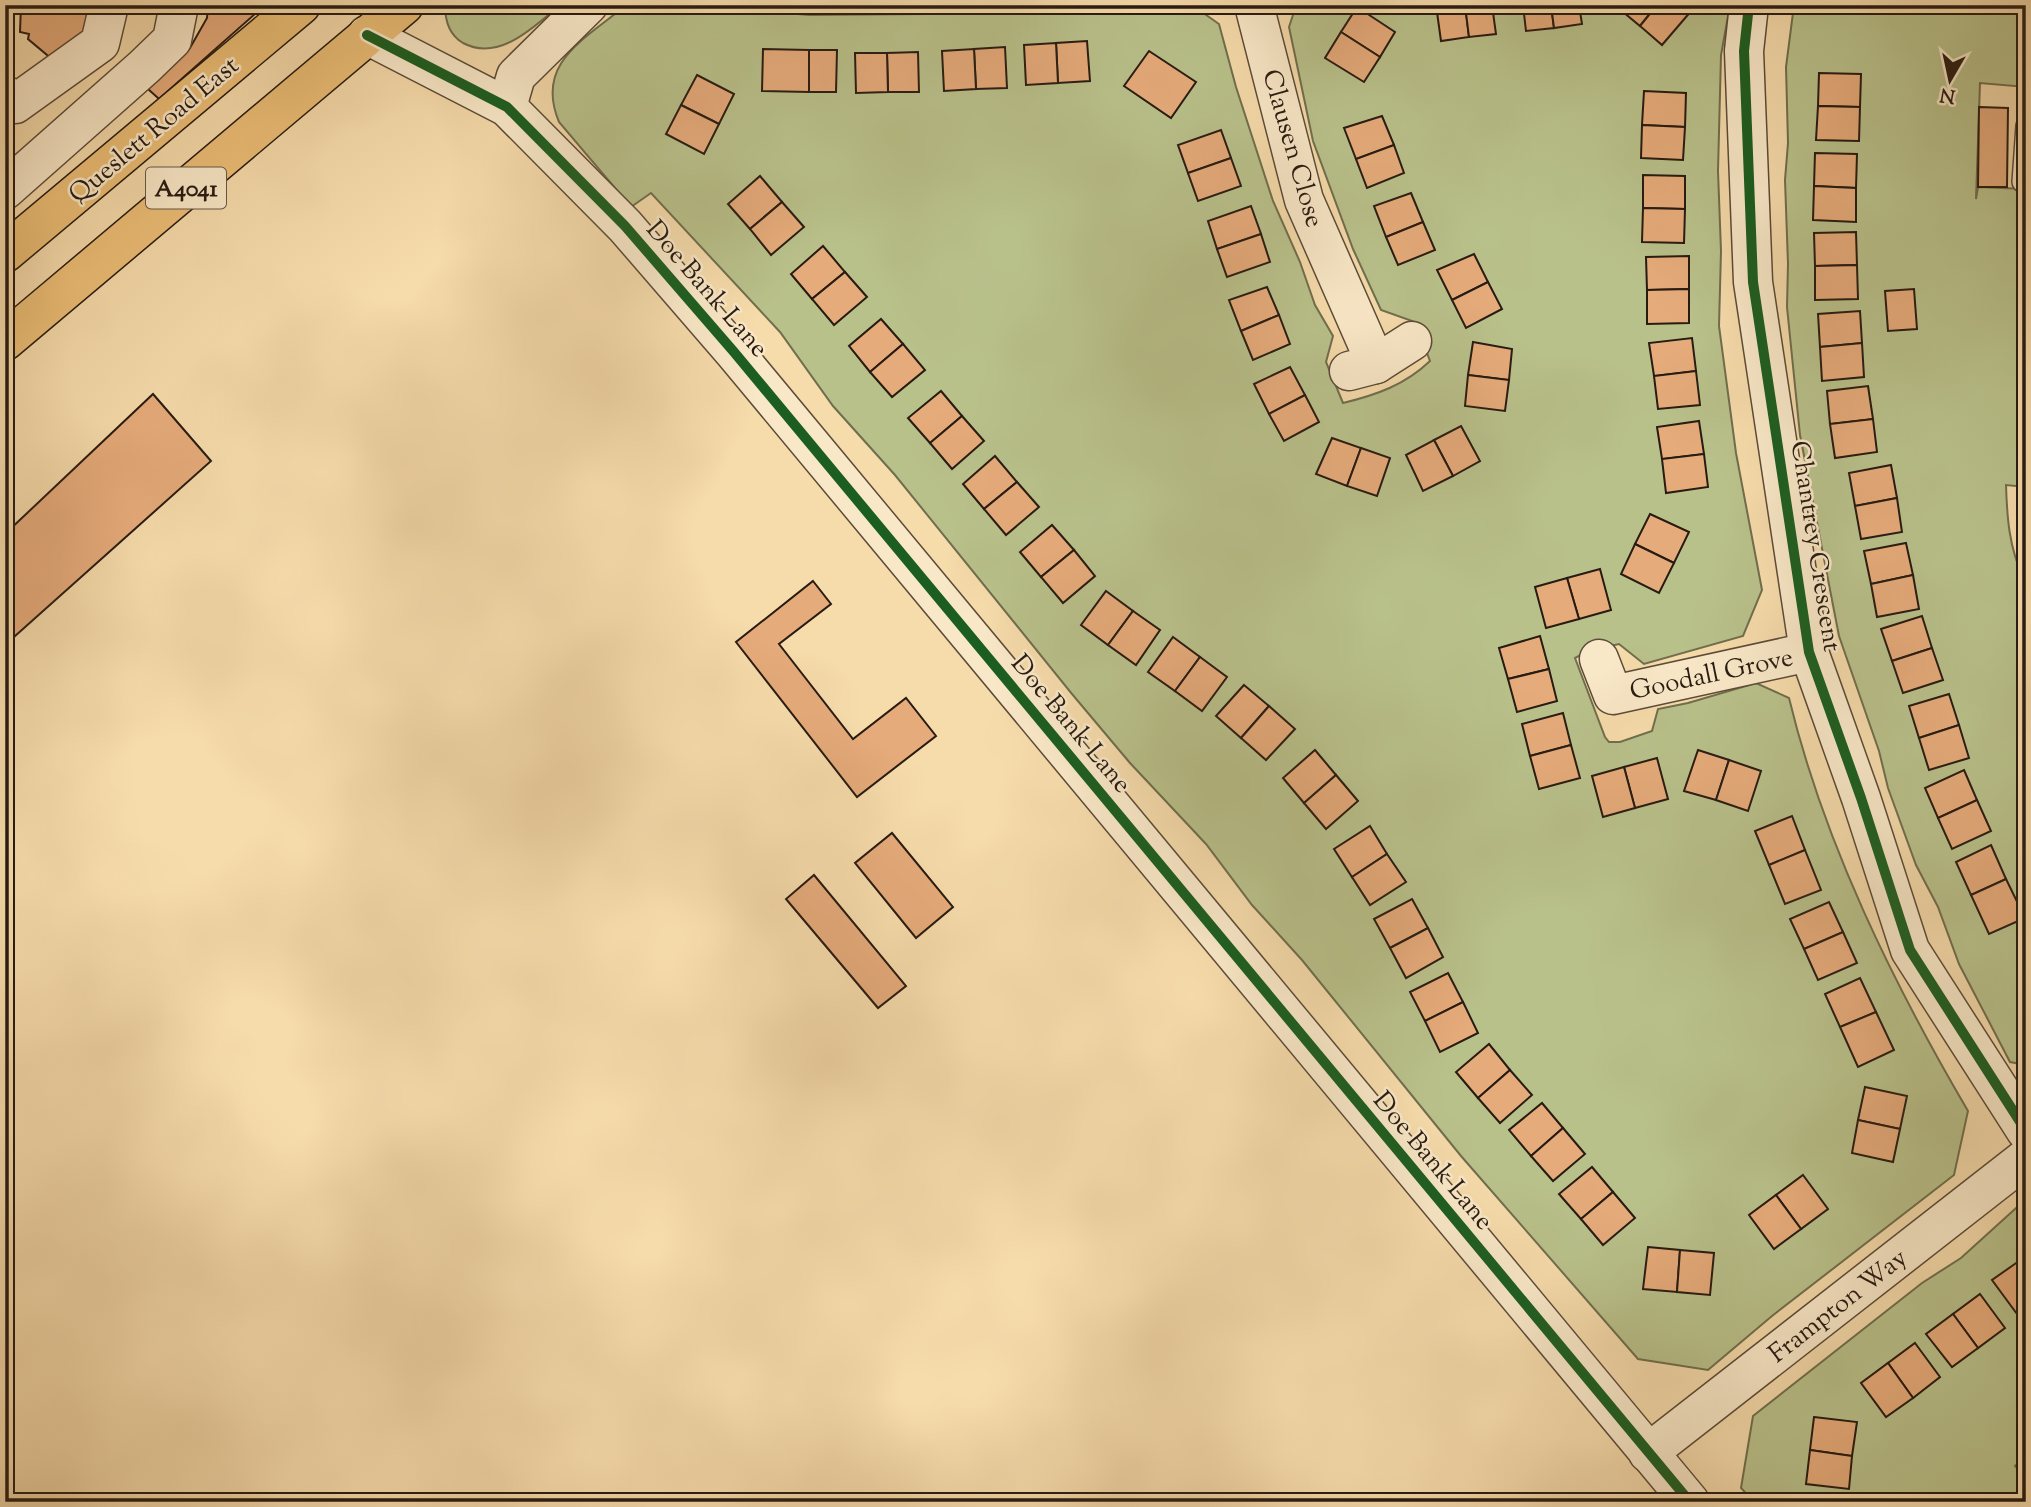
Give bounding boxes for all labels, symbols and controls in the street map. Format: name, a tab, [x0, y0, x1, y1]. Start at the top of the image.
north arrow	[1916, 46, 1986, 116]
street label: Queslett Road East	[61, 48, 248, 213]
street label: Clausen Close	[1251, 65, 1332, 232]
text: N	[1938, 80, 1957, 109]
road number: A4041	[146, 168, 226, 208]
street label: Doe Bank Lane	[636, 213, 776, 366]
street label: Chantrey Crescent	[1780, 438, 1849, 654]
street label: Goodall Grove	[1627, 640, 1796, 711]
street label: Doe Bank Lane	[1001, 647, 1139, 802]
street label: Doe Bank Lane	[1363, 1084, 1501, 1239]
street label: Frampton Way	[1761, 1241, 1916, 1373]

